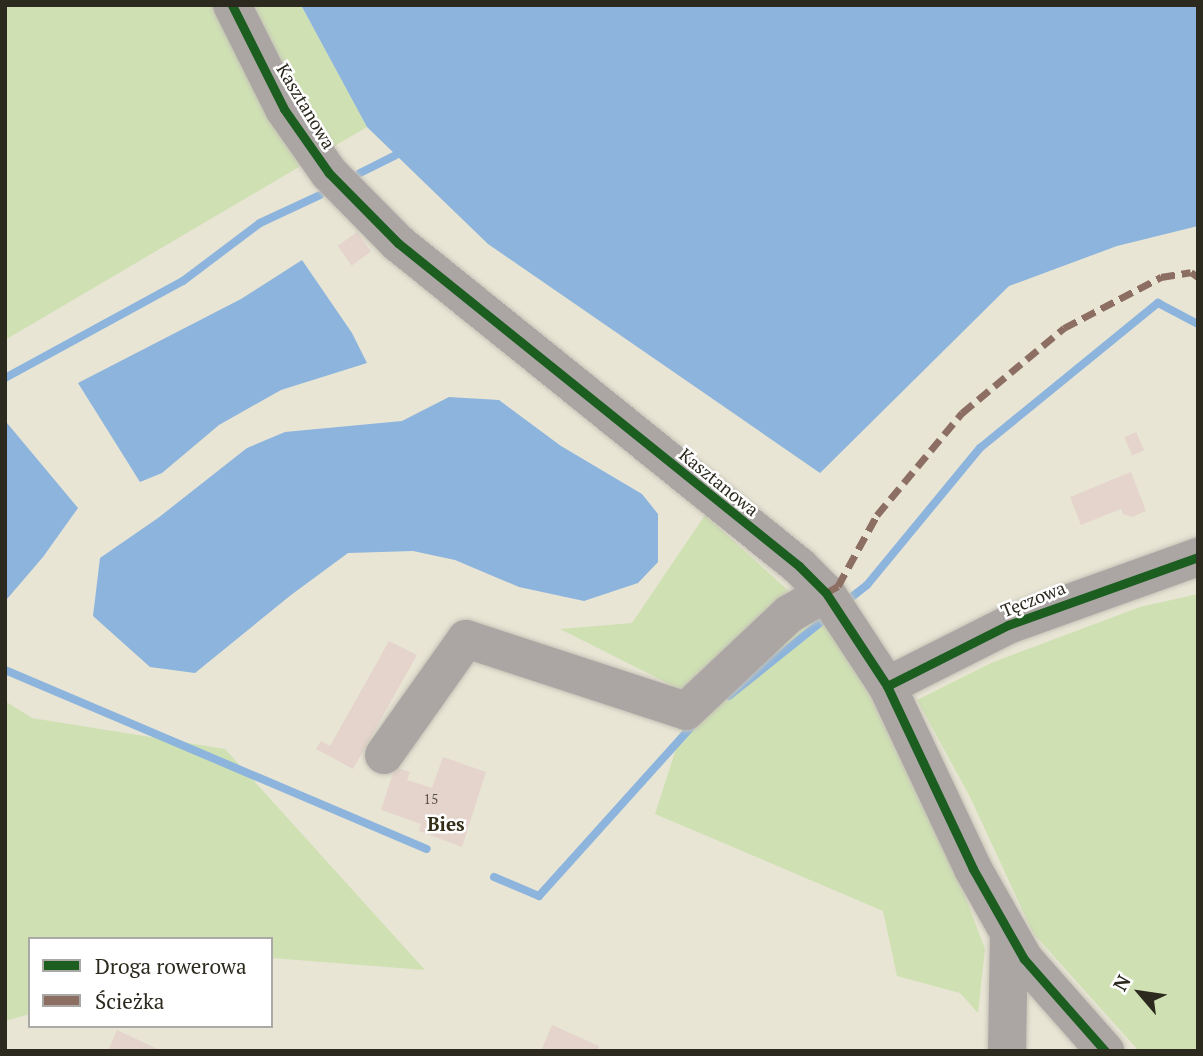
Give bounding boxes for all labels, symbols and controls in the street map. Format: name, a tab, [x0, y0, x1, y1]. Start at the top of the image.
street label: Kasztanowa	[272, 59, 340, 153]
street label: Kasztanowa	[675, 443, 763, 521]
street label: Tęczowa	[998, 576, 1068, 622]
house number: 15	[424, 791, 438, 807]
district label: Bies	[427, 813, 465, 835]
legend	[28, 937, 273, 1028]
text: Droga rowerowa	[95, 952, 247, 980]
north arrow	[1105, 958, 1175, 1028]
text: N	[1107, 970, 1136, 995]
text: Ścieżka	[95, 987, 164, 1015]

